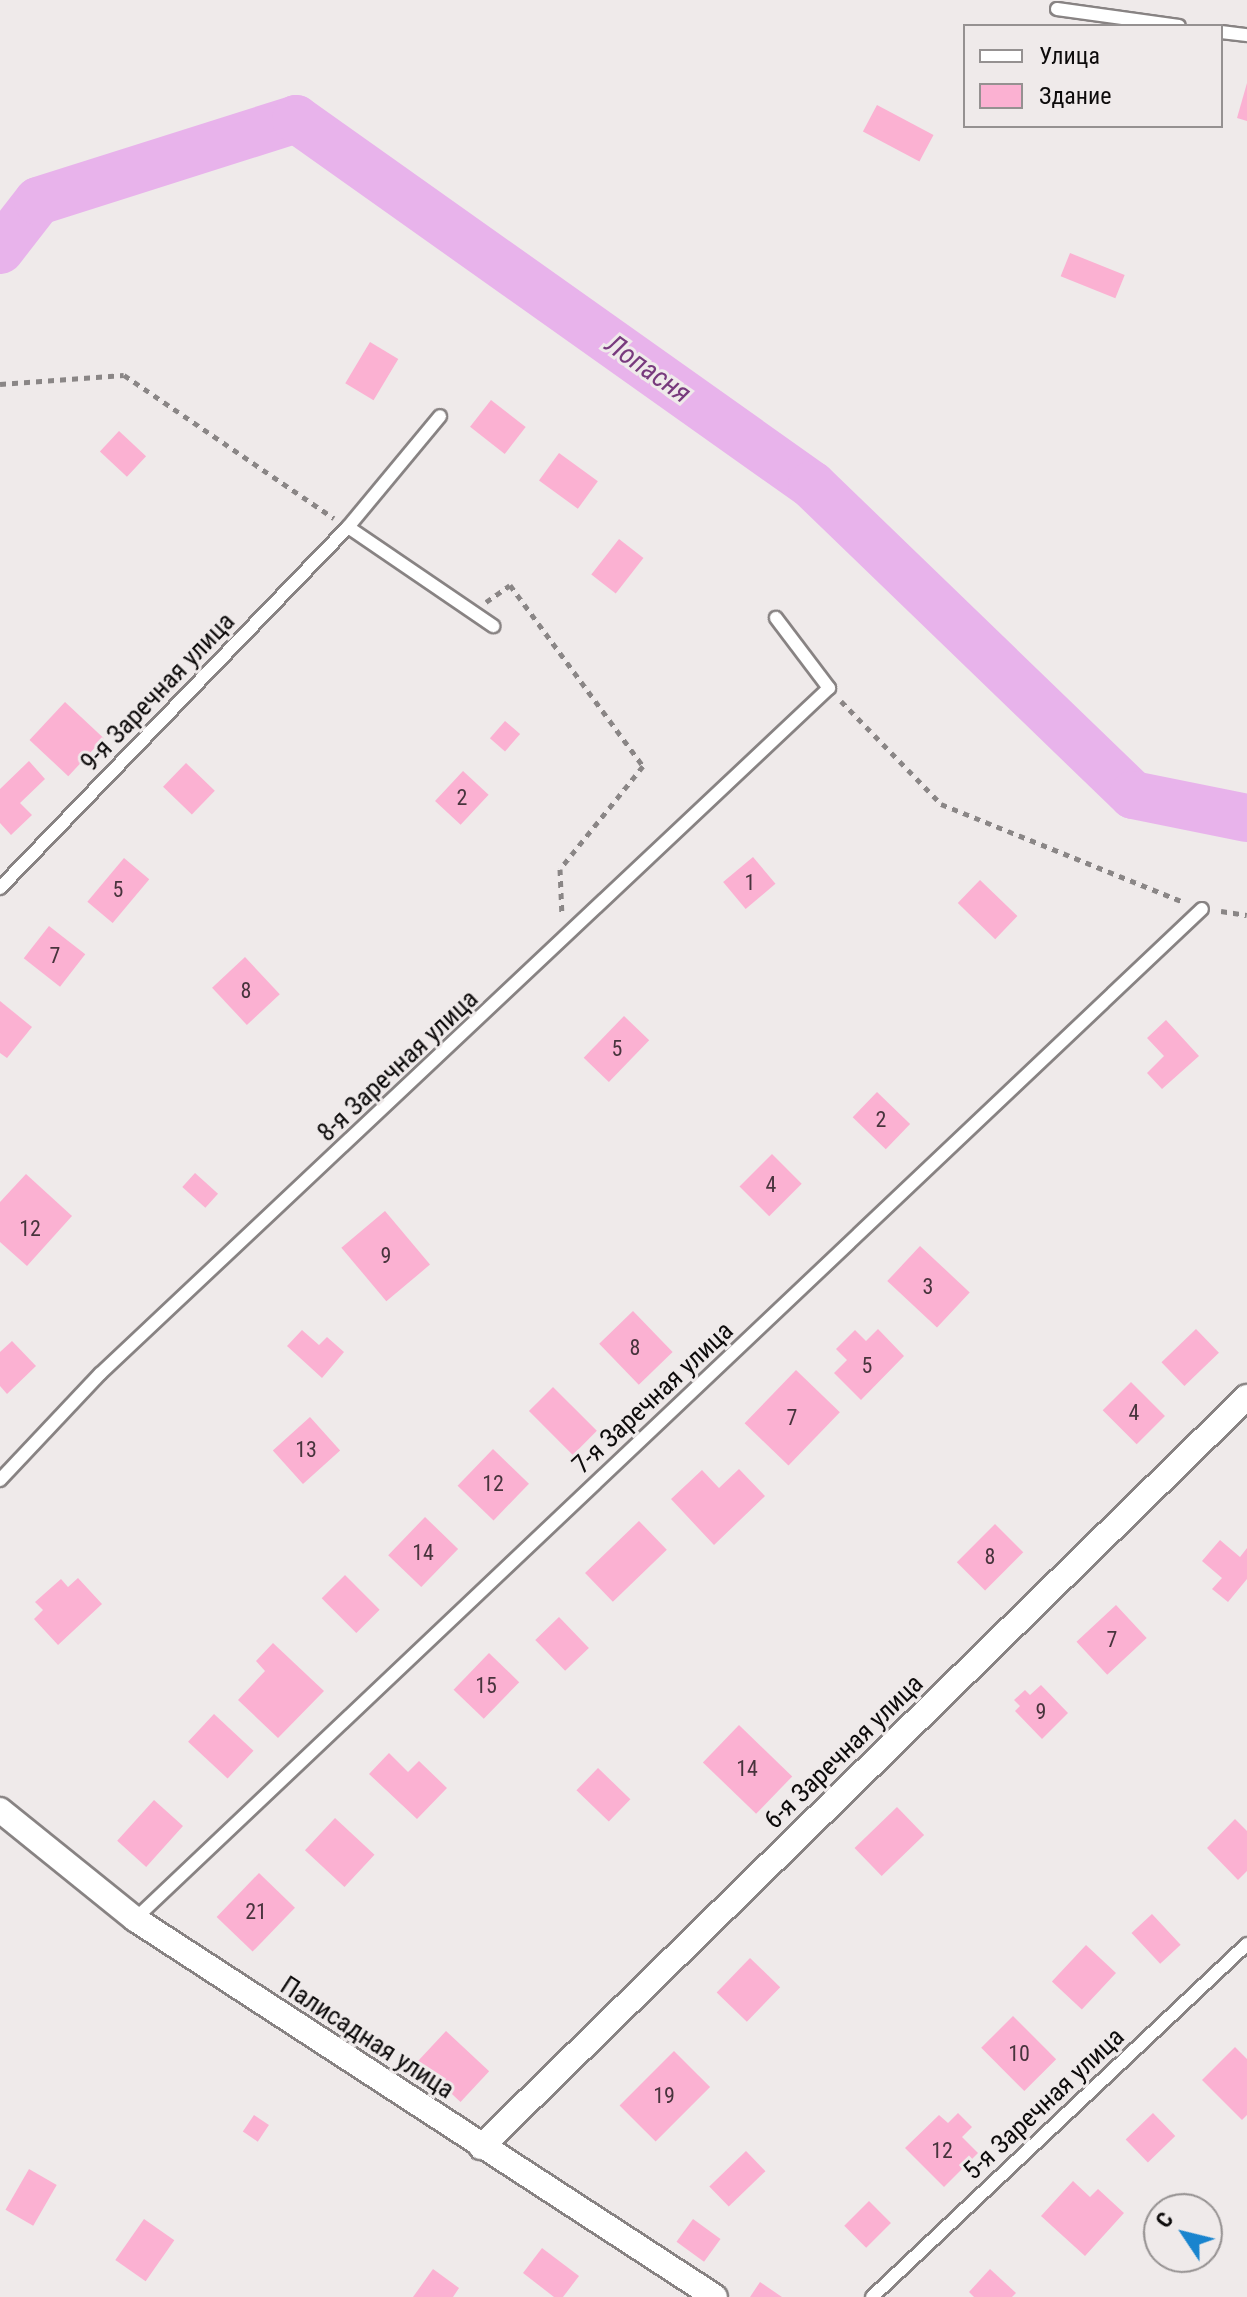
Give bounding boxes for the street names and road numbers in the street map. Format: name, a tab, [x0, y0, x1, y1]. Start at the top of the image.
street label: 9-я Заречная улица	[74, 606, 242, 778]
street label: 8-я Заречная улица	[311, 984, 485, 1148]
street label: 7-я Заречная улица	[566, 1316, 740, 1480]
street label: 6-я Заречная улица	[758, 1668, 930, 1836]
street label: Палисадная улица	[274, 1970, 460, 2106]
street label: 5-я Заречная улица	[957, 2022, 1131, 2186]

